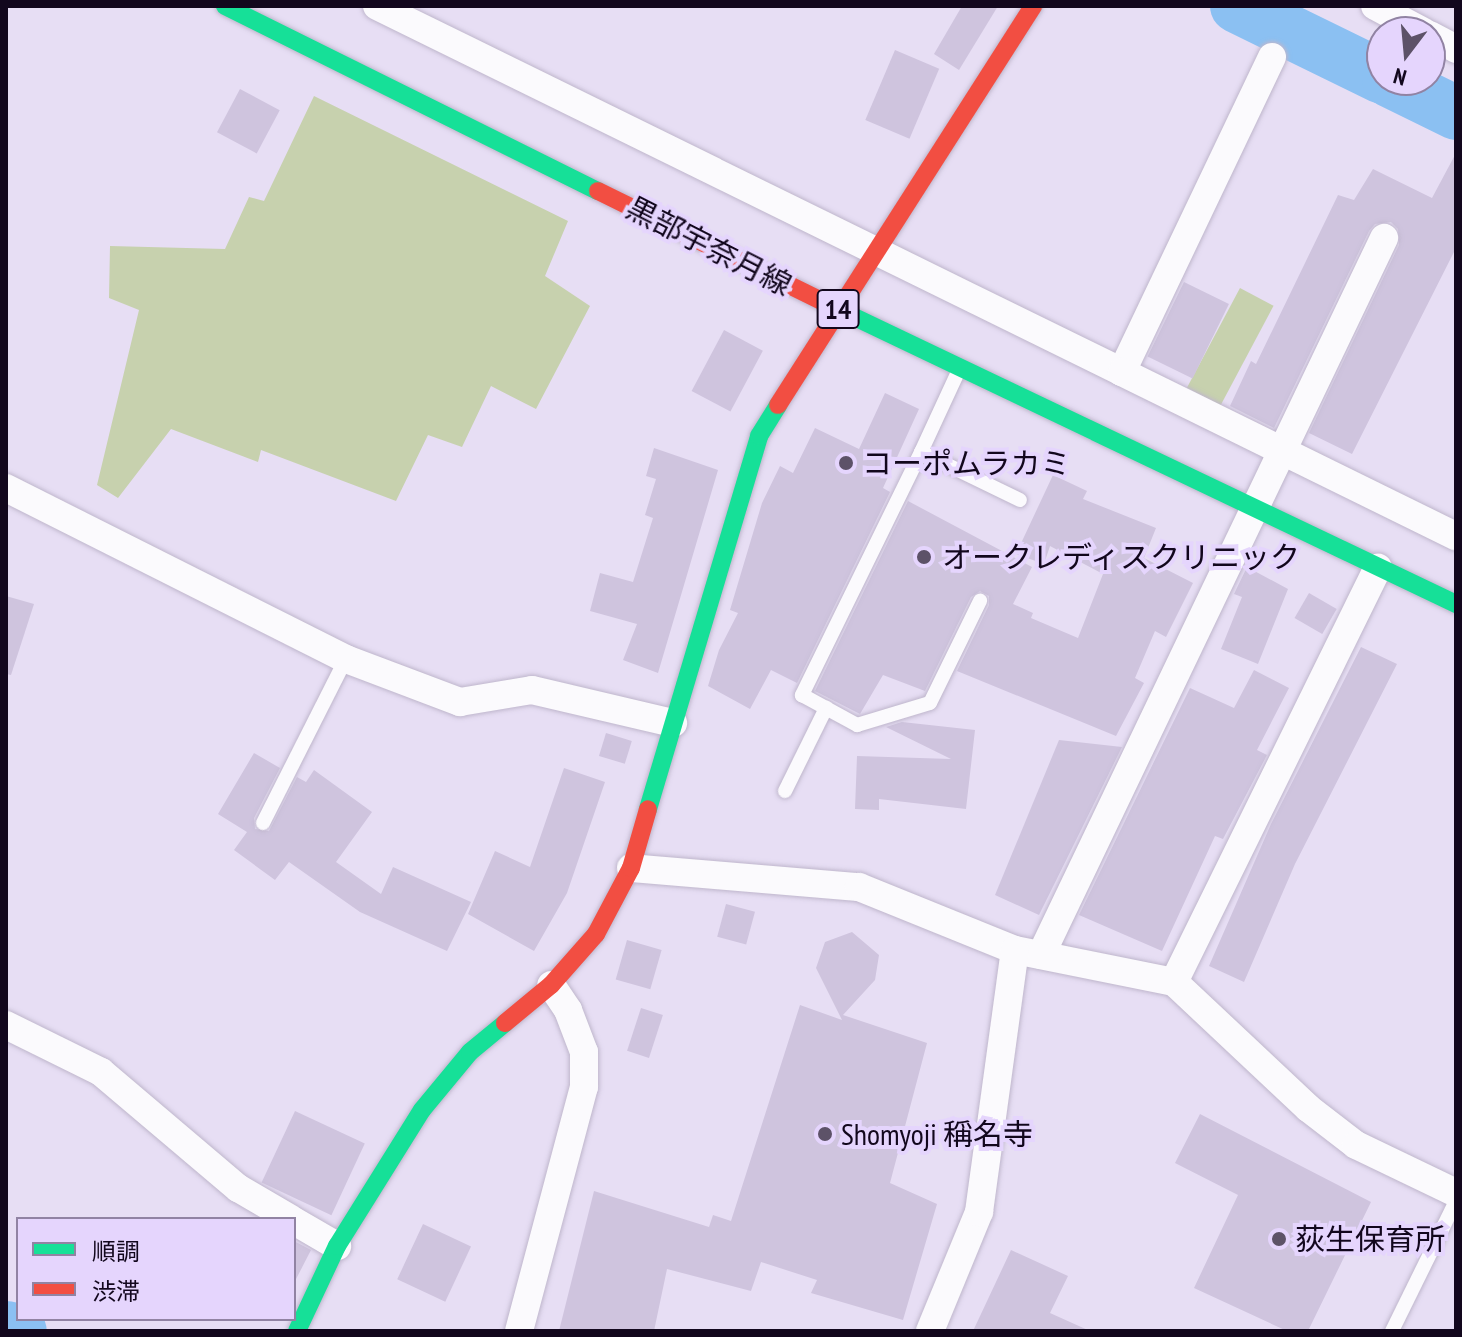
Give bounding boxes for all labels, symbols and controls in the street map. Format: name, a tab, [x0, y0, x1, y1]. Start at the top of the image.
north arrow	[1366, 16, 1446, 96]
text: N	[1390, 62, 1410, 92]
street label: 黒部宇奈月線	[621, 189, 797, 303]
road number: 14	[816, 285, 860, 333]
place label: コーポムラカミ	[862, 445, 1072, 481]
marker: コーポムラカミ	[837, 454, 855, 472]
place label: オークレディスクリニック	[942, 539, 1302, 575]
marker: オークレディスクリニック	[913, 546, 935, 568]
place label: Shomyoji 稱名寺	[841, 1116, 1033, 1152]
marker: Shomyoji 稱名寺	[816, 1125, 834, 1143]
legend	[16, 1217, 296, 1321]
place label: 荻生保育所	[1295, 1221, 1445, 1257]
marker: 荻生保育所	[1270, 1230, 1288, 1248]
text: 順調	[92, 1236, 140, 1267]
text: 渋滞	[92, 1276, 140, 1307]

